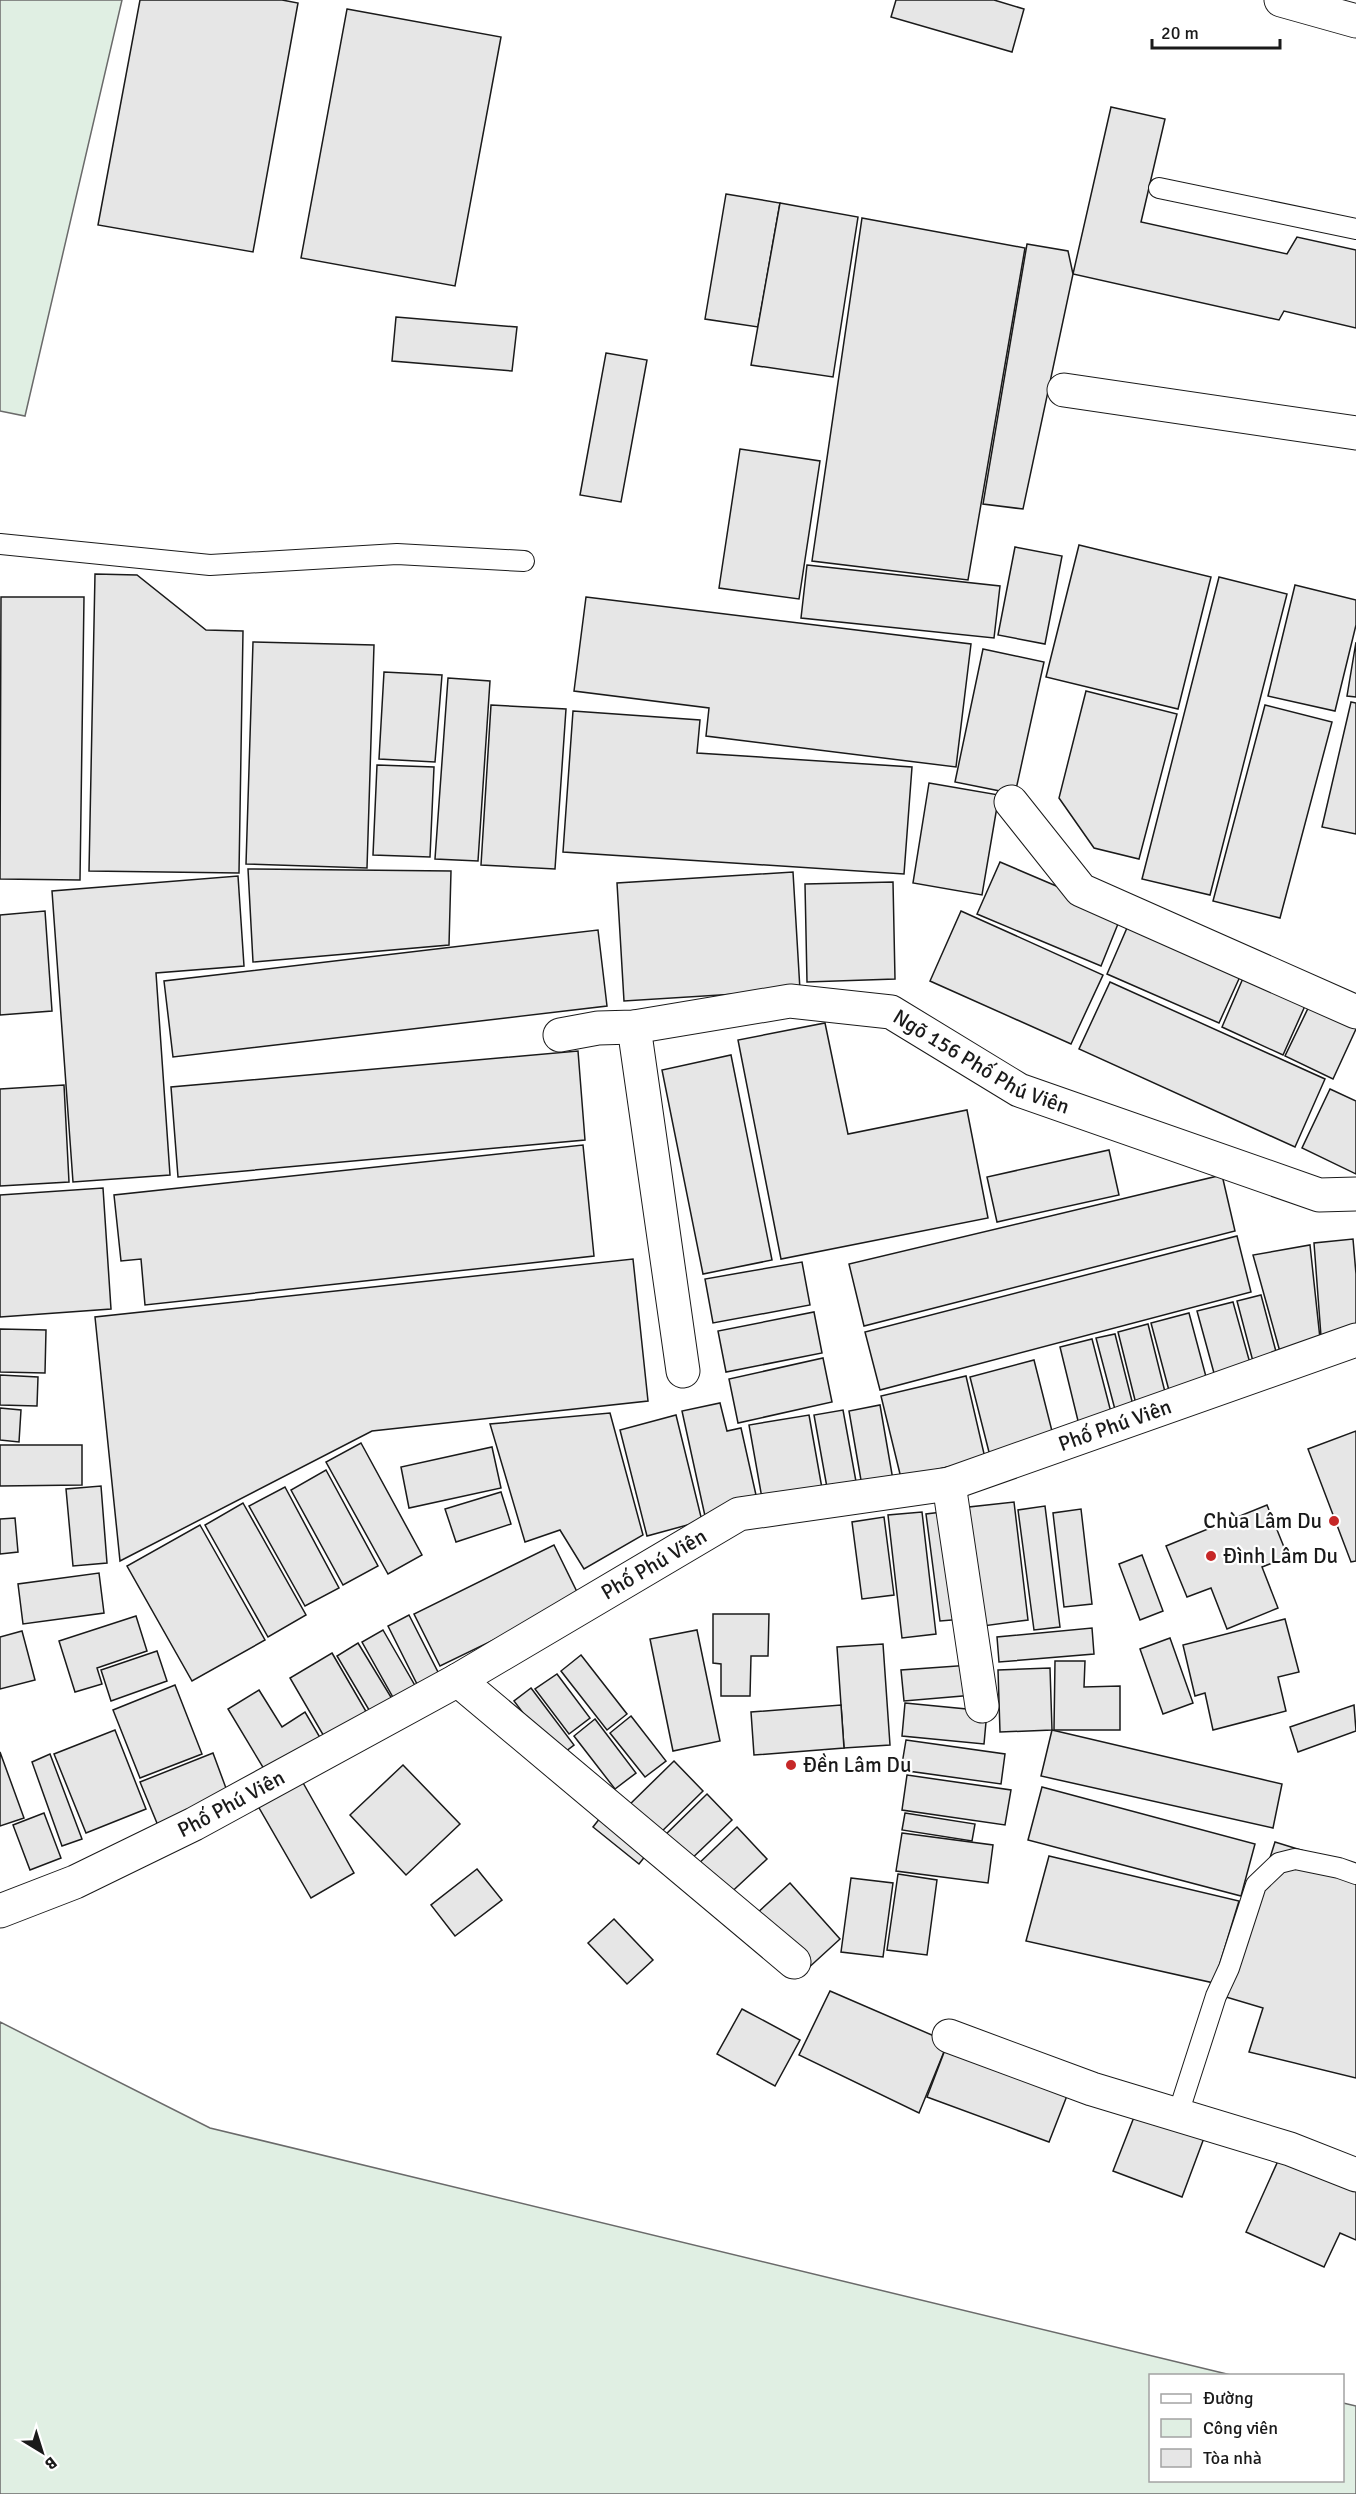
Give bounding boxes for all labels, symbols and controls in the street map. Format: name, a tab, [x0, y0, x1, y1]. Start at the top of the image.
scale bar	[1152, 12, 1280, 50]
text: 20 m	[1161, 22, 1199, 44]
street label: Ngõ 156 Phố Phú Viên	[888, 1003, 1073, 1120]
street label: Phố Phú Viên	[1055, 1393, 1175, 1457]
place label: Chùa Lâm Du	[1203, 1508, 1322, 1534]
marker: Chùa Lâm Du	[1327, 1514, 1341, 1528]
street label: Phố Phú Viên	[596, 1523, 711, 1606]
place label: Đình Lâm Du	[1223, 1543, 1338, 1569]
marker: Đình Lâm Du	[1204, 1549, 1218, 1563]
place label: Đền Lâm Du	[803, 1752, 911, 1778]
marker: Đền Lâm Du	[784, 1758, 798, 1772]
street label: Phố Phú Viên	[173, 1764, 289, 1843]
legend	[1149, 2374, 1344, 2482]
text: Đường	[1203, 2387, 1254, 2409]
text: Công viên	[1203, 2417, 1278, 2439]
north arrow	[12, 2422, 72, 2482]
text: Tòa nhà	[1203, 2447, 1262, 2469]
text: B	[40, 2452, 61, 2474]

